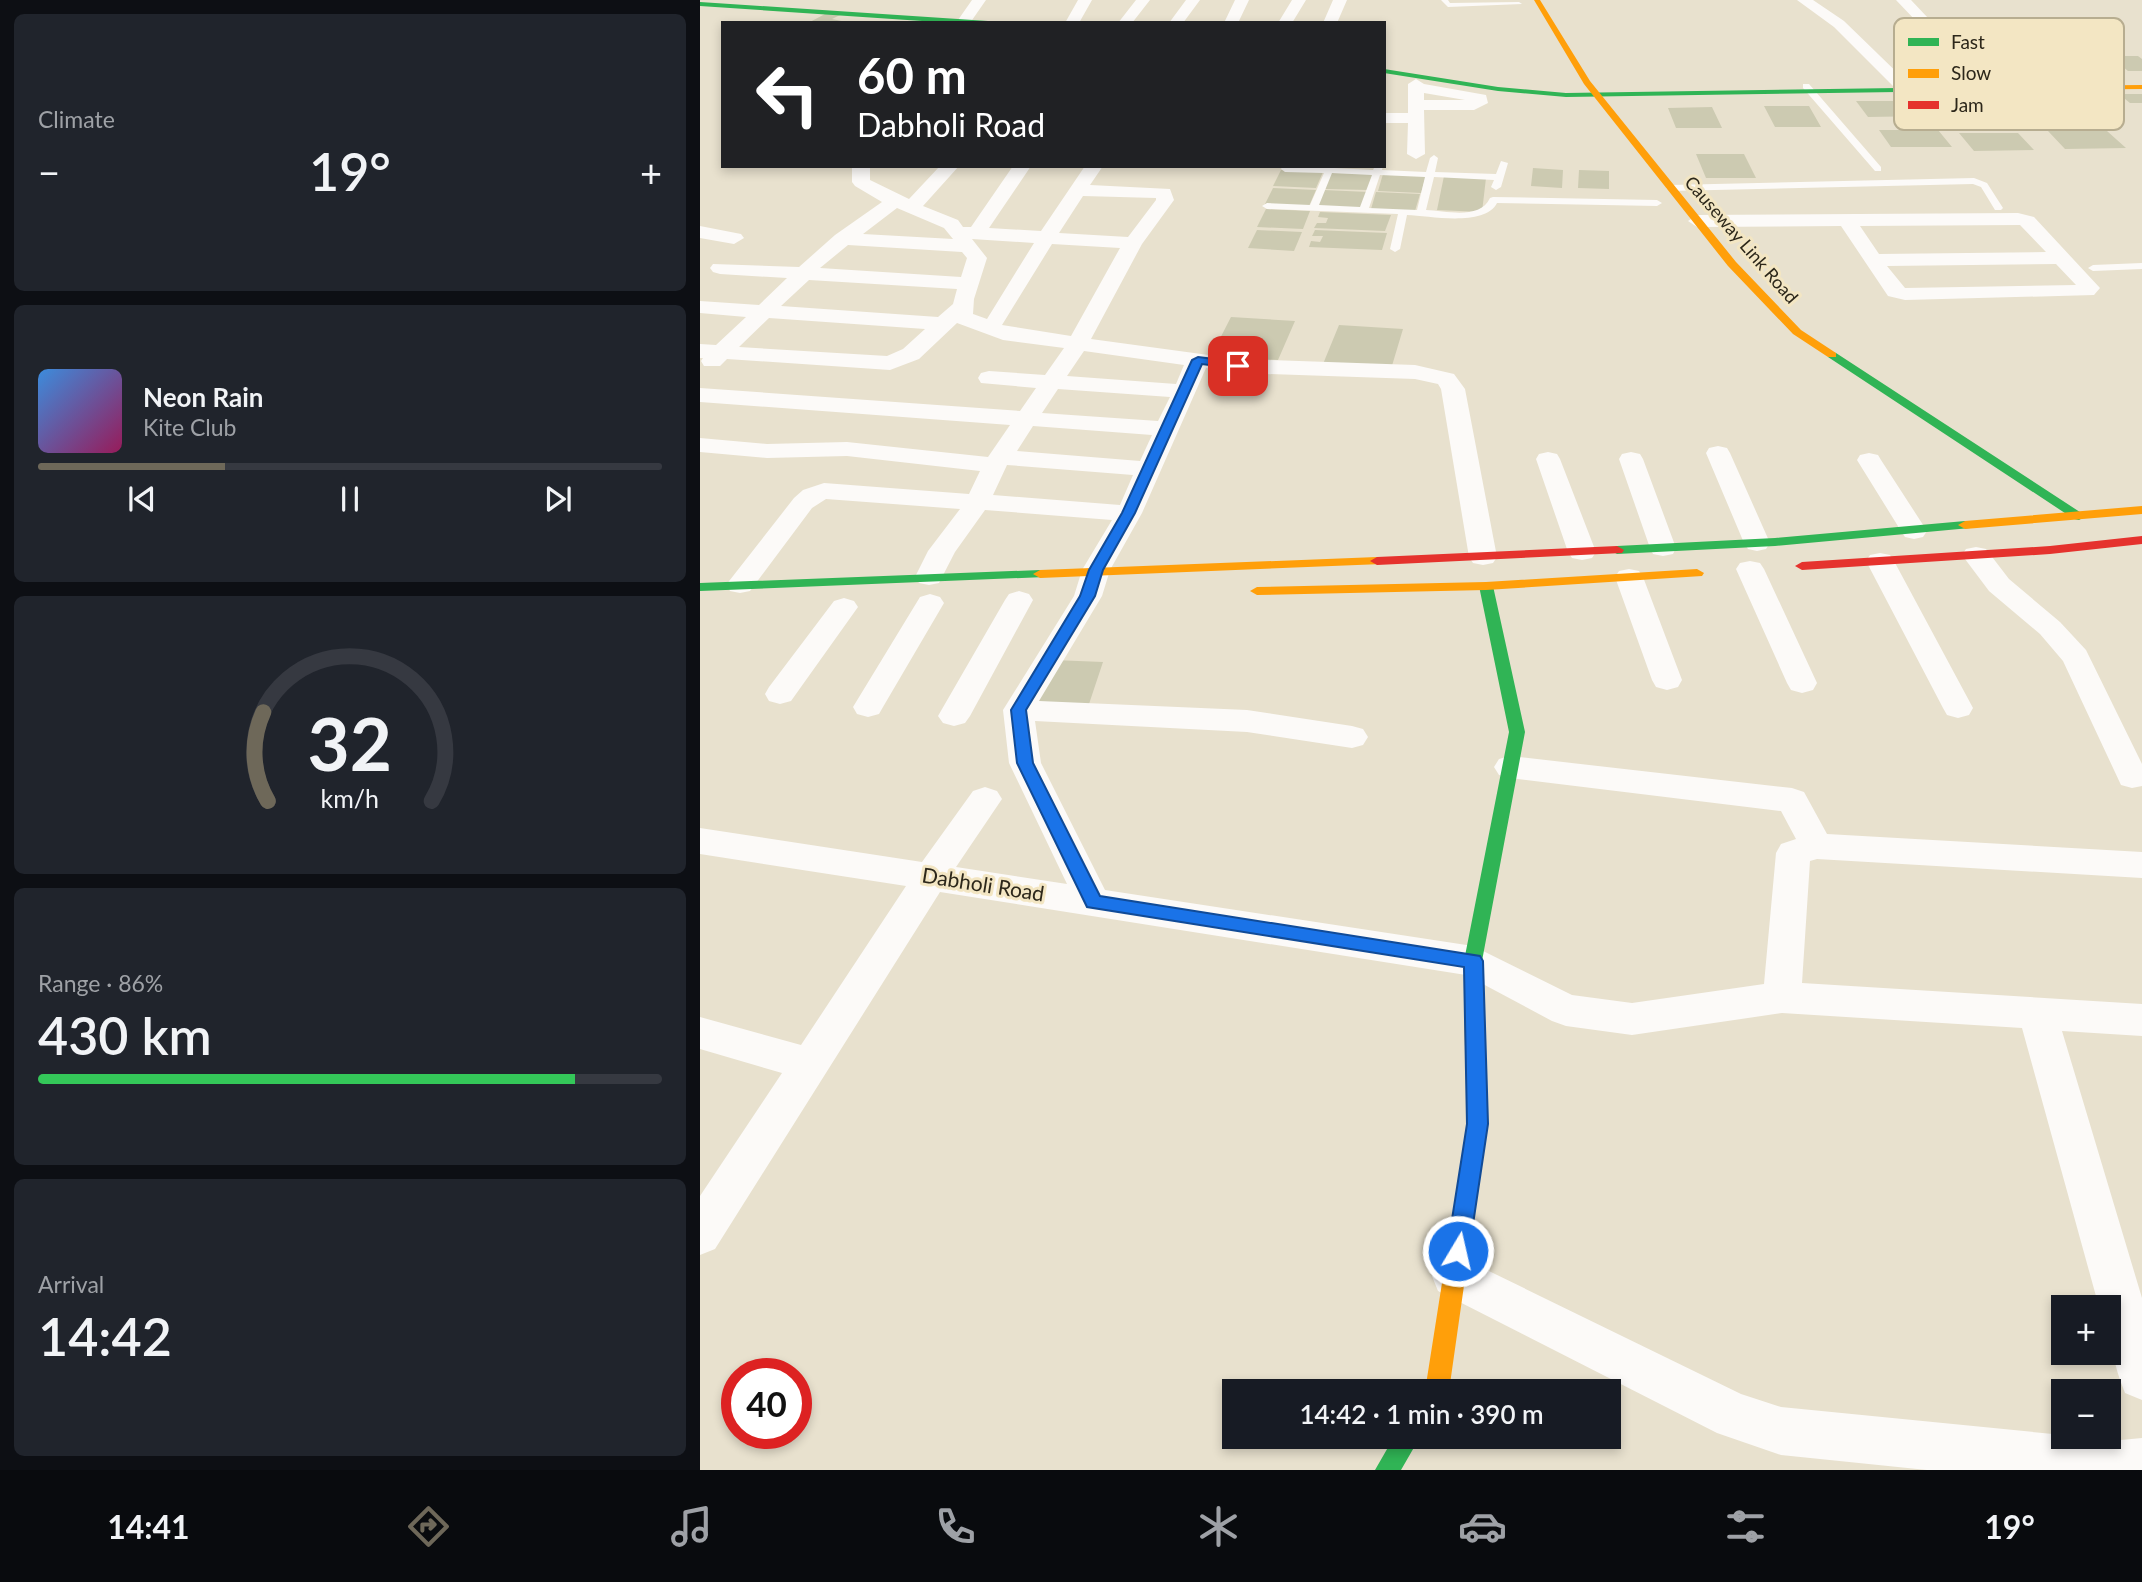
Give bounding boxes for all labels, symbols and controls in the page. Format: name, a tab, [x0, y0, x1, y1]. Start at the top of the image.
legend	[1894, 18, 2124, 130]
text: Fast	[1951, 30, 1985, 53]
text: 60 m	[857, 46, 967, 104]
icon: left	[742, 49, 833, 140]
text: Slow	[1951, 61, 1991, 84]
text: Jam	[1951, 93, 1984, 116]
text: Climate	[38, 105, 115, 133]
text: Dabholi Road	[857, 105, 1045, 144]
text: 19°	[309, 140, 391, 202]
text: −	[38, 149, 60, 195]
text: +	[640, 149, 662, 195]
street label: Causeway Link Road	[1680, 171, 1803, 308]
pin	[1208, 336, 1268, 396]
icon: arrive	[1219, 347, 1257, 385]
text: Neon Rain	[143, 381, 263, 413]
text: Kite Club	[143, 413, 236, 441]
icon: previous	[123, 480, 161, 518]
icon: pause	[331, 480, 369, 518]
icon: next	[539, 480, 577, 518]
text: 32	[308, 699, 392, 787]
text: km/h	[321, 783, 379, 813]
street label: Dabholi Road	[920, 862, 1046, 906]
text: Range · 86%	[38, 969, 163, 997]
text: 430 km	[38, 1004, 212, 1066]
position arrow	[1421, 1214, 1495, 1288]
text: Arrival	[38, 1270, 104, 1298]
map controls	[2051, 1295, 2121, 1449]
button: +	[2051, 1295, 2121, 1365]
text: 14:42	[38, 1305, 172, 1367]
speed limit sign: 40	[721, 1358, 812, 1449]
button: −	[2051, 1379, 2121, 1449]
text: 14:42 · 1 min · 390 m	[1299, 1398, 1544, 1430]
icon: directions	[404, 1502, 453, 1551]
icon: music	[667, 1502, 716, 1551]
icon: phone	[931, 1502, 980, 1551]
icon: climate	[1194, 1502, 1243, 1551]
icon: car	[1458, 1502, 1507, 1551]
icon: filters	[1721, 1502, 1770, 1551]
text: 14:41	[107, 1507, 190, 1546]
text: 19°	[1984, 1507, 2035, 1546]

